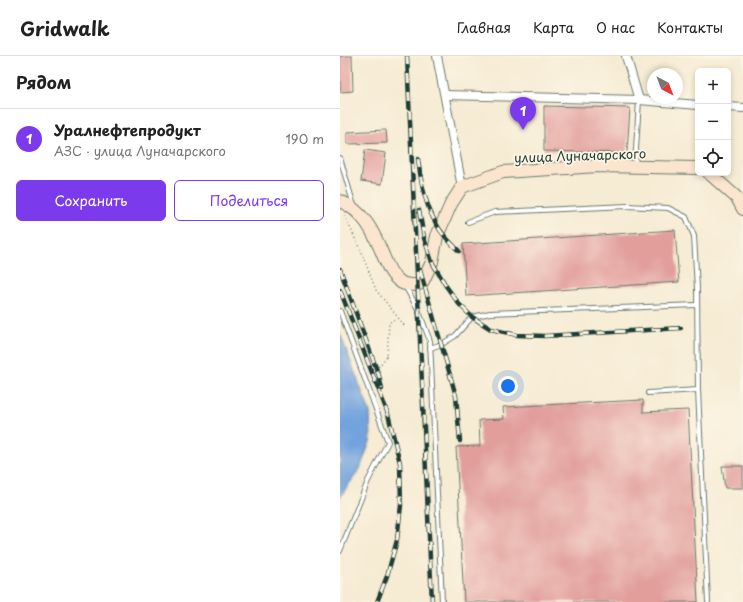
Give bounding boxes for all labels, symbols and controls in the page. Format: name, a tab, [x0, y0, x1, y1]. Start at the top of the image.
text: Gridwalk	[20, 14, 110, 42]
text: Главная	[457, 17, 511, 38]
text: Карта	[533, 17, 574, 38]
text: О нас	[596, 17, 635, 38]
text: Контакты	[657, 17, 723, 38]
north arrow	[647, 68, 683, 104]
map controls	[695, 68, 731, 176]
button: +	[695, 68, 731, 104]
text: Рядом	[16, 69, 71, 95]
pin: 1	[510, 97, 536, 130]
button: −	[695, 104, 731, 140]
text: Уралнефтепродукт	[54, 118, 201, 141]
text: 1	[26, 129, 32, 148]
text: 190 m	[285, 129, 324, 148]
button: locate	[695, 140, 731, 176]
text: АЗС · улица Луначарского	[54, 141, 226, 160]
street label: улица Луначарского	[514, 143, 646, 167]
button: Сохранить	[16, 180, 166, 221]
button: Поделиться	[174, 180, 324, 221]
your location	[498, 376, 518, 396]

